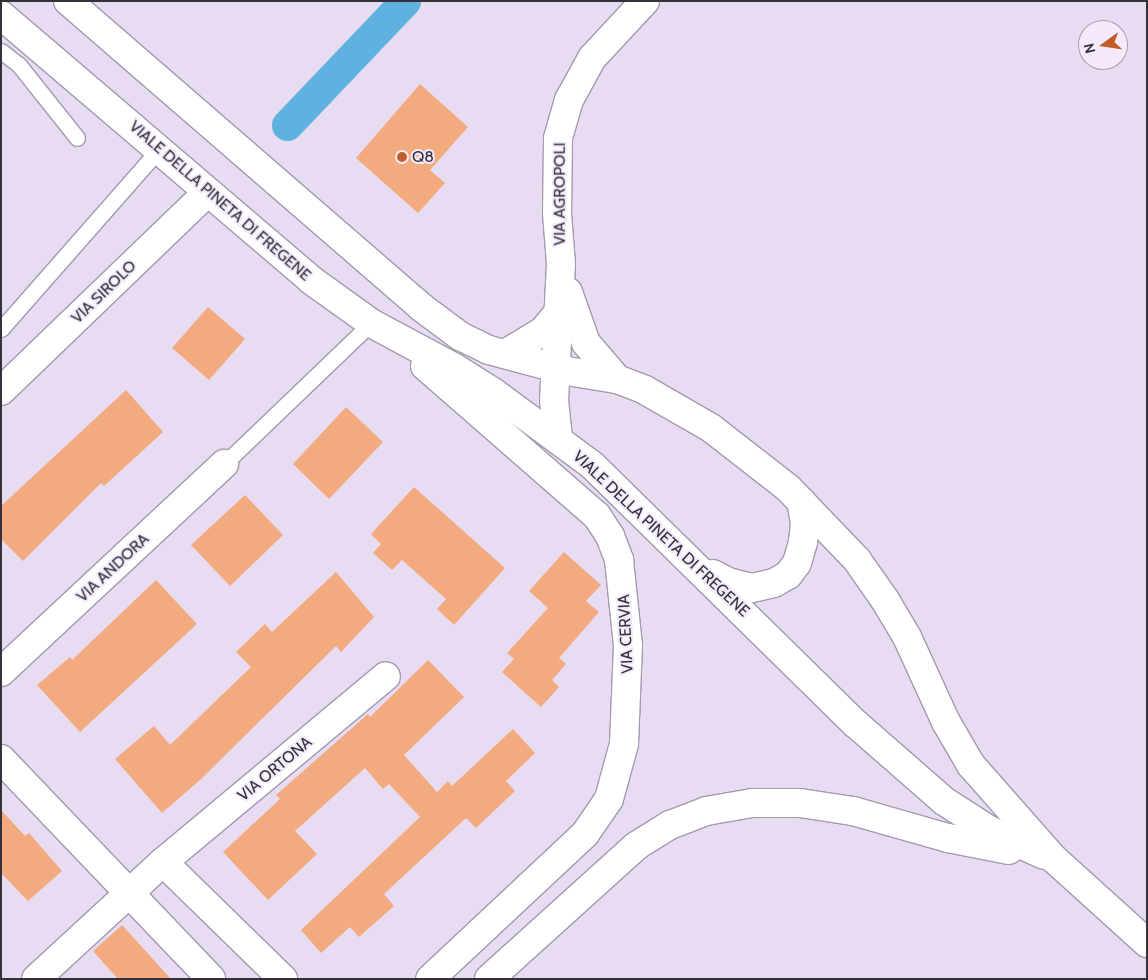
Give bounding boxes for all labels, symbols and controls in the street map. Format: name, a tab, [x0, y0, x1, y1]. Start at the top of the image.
north arrow	[1078, 20, 1128, 70]
text: N	[1079, 41, 1099, 55]
street label: VIALE DELLA PINETA DI FREGENE	[125, 117, 315, 285]
street label: VIA AGROPOLI	[550, 142, 570, 246]
place label: Q8	[412, 147, 434, 167]
marker: Q8	[396, 151, 408, 163]
street label: VIA SIROLO	[68, 256, 140, 328]
street label: VIALE DELLA PINETA DI FREGENE	[569, 447, 753, 621]
street label: VIA ANDORA	[73, 530, 153, 606]
street label: VIA CERVIA	[614, 594, 638, 674]
street label: VIA ORTONA	[234, 733, 316, 805]

